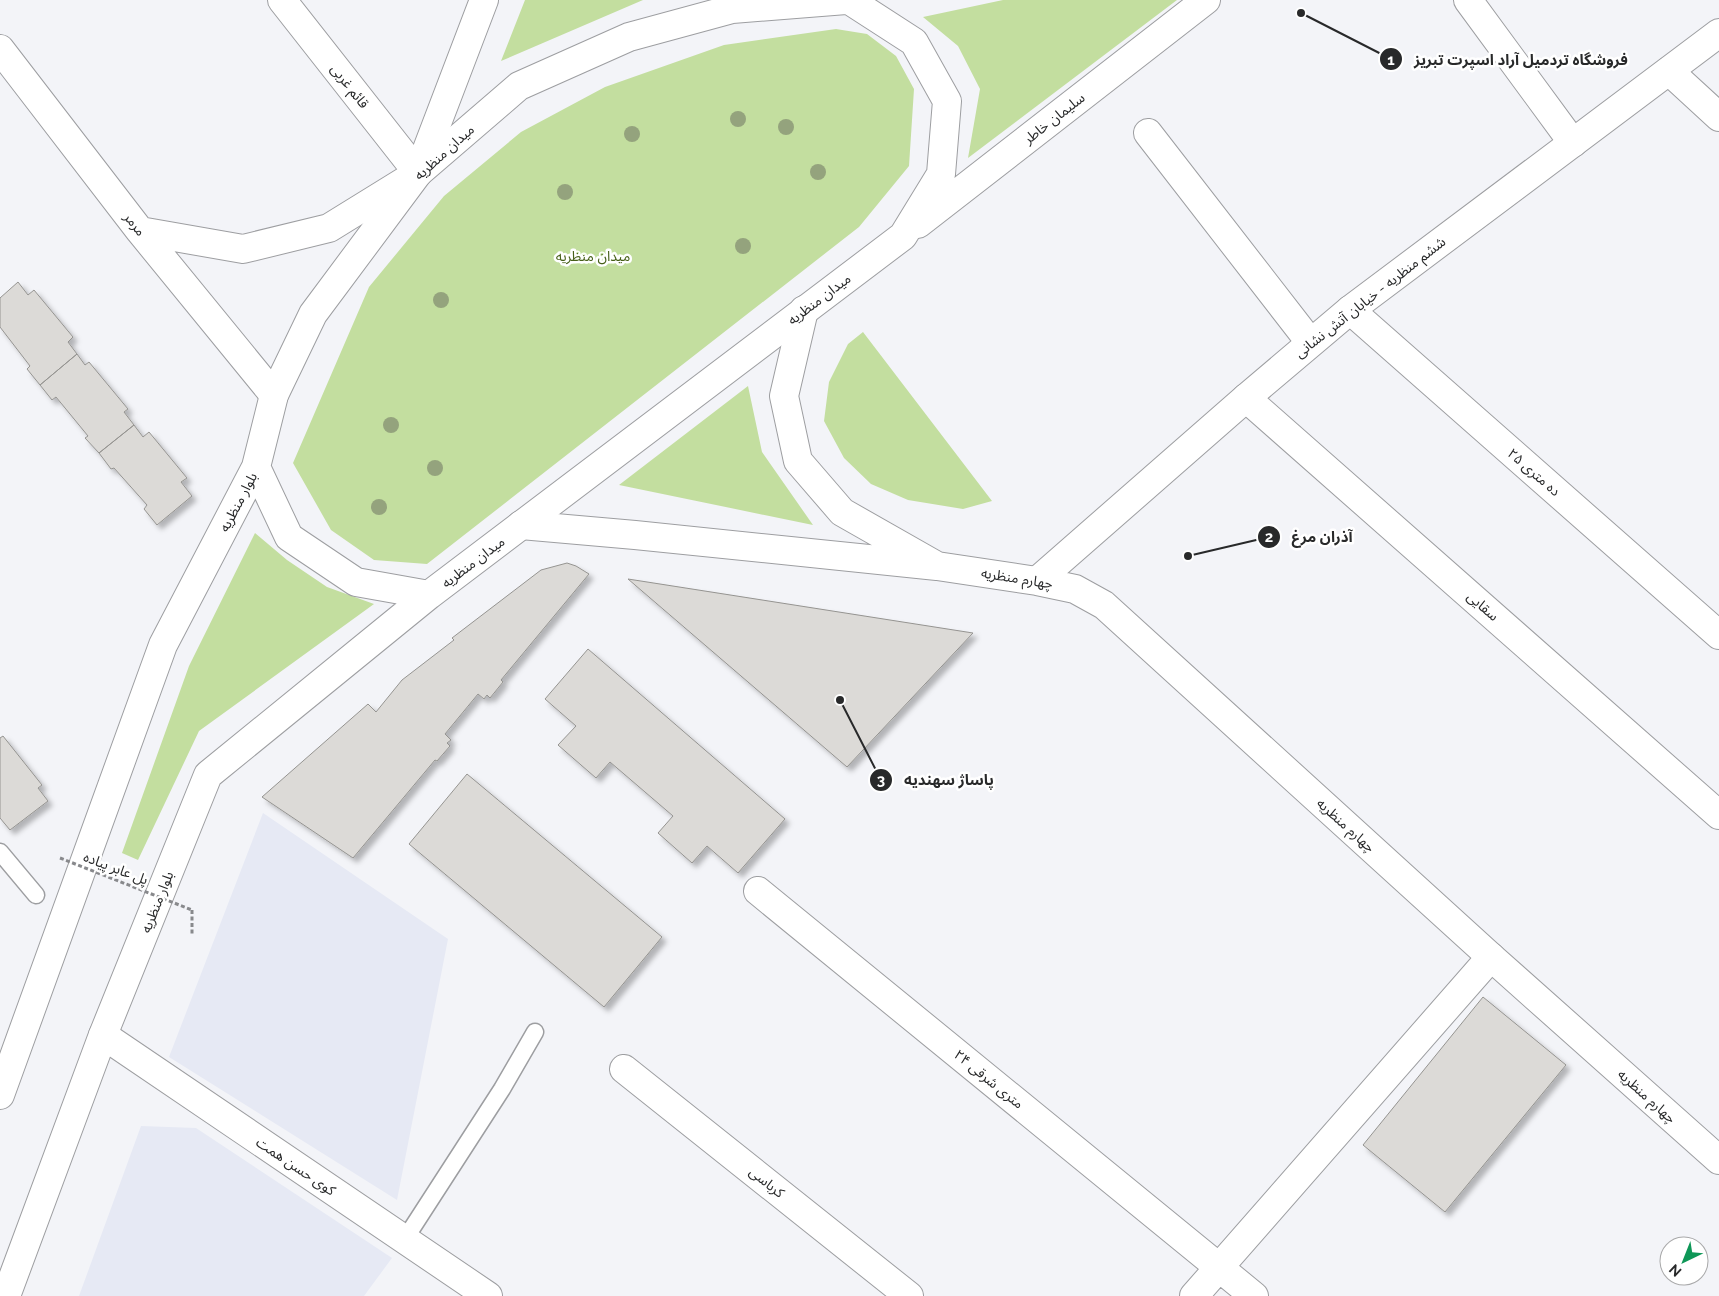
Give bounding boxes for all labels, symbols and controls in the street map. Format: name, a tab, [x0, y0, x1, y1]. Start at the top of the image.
callout: فروشگاه تردمیل آراد اسپرت تبریز	[1379, 44, 1638, 74]
text: 1	[1387, 51, 1395, 69]
text: فروشگاه تردمیل آراد اسپرت تبریز	[1413, 51, 1628, 70]
street label: قائم غربی	[325, 61, 372, 113]
street label: سلیمان خاطر	[1019, 89, 1088, 148]
street label: ميدان منظریه	[411, 121, 478, 184]
street label: مرمر	[120, 208, 149, 239]
street label: ششم منظریه - خیابان آتش نشانی	[1292, 233, 1450, 363]
park label: میدان منظریه	[556, 248, 630, 265]
street label: ميدان منظریه	[784, 270, 854, 329]
street label: ده متری ۲۵	[1504, 445, 1564, 500]
street label: بلوار منظریه	[216, 469, 261, 535]
callout: آذران مرغ	[1257, 522, 1363, 552]
text: 2	[1265, 528, 1273, 546]
text: آذران مرغ	[1291, 528, 1354, 548]
street label: ميدان منظریه	[438, 533, 508, 592]
street label: چهارم منظریه	[979, 564, 1054, 595]
street label: سقایی	[1463, 588, 1502, 625]
callout: پاساژ سهندیه	[869, 765, 1004, 795]
text: 3	[877, 771, 885, 789]
text: پاساژ سهندیه	[904, 771, 994, 790]
street label: چهارم منظریه	[1312, 795, 1378, 857]
street label: پل عابر پیاده	[81, 848, 151, 890]
street label: بلوار منظریه	[137, 869, 178, 935]
street label: ۲۴ متری شرقی	[950, 1046, 1027, 1113]
street label: چهارم منظریه	[1613, 1066, 1679, 1128]
street label: کوی حسن همت	[253, 1134, 339, 1199]
street label: کرباسی	[746, 1163, 788, 1202]
north arrow	[1659, 1236, 1709, 1286]
text: N	[1666, 1261, 1684, 1280]

